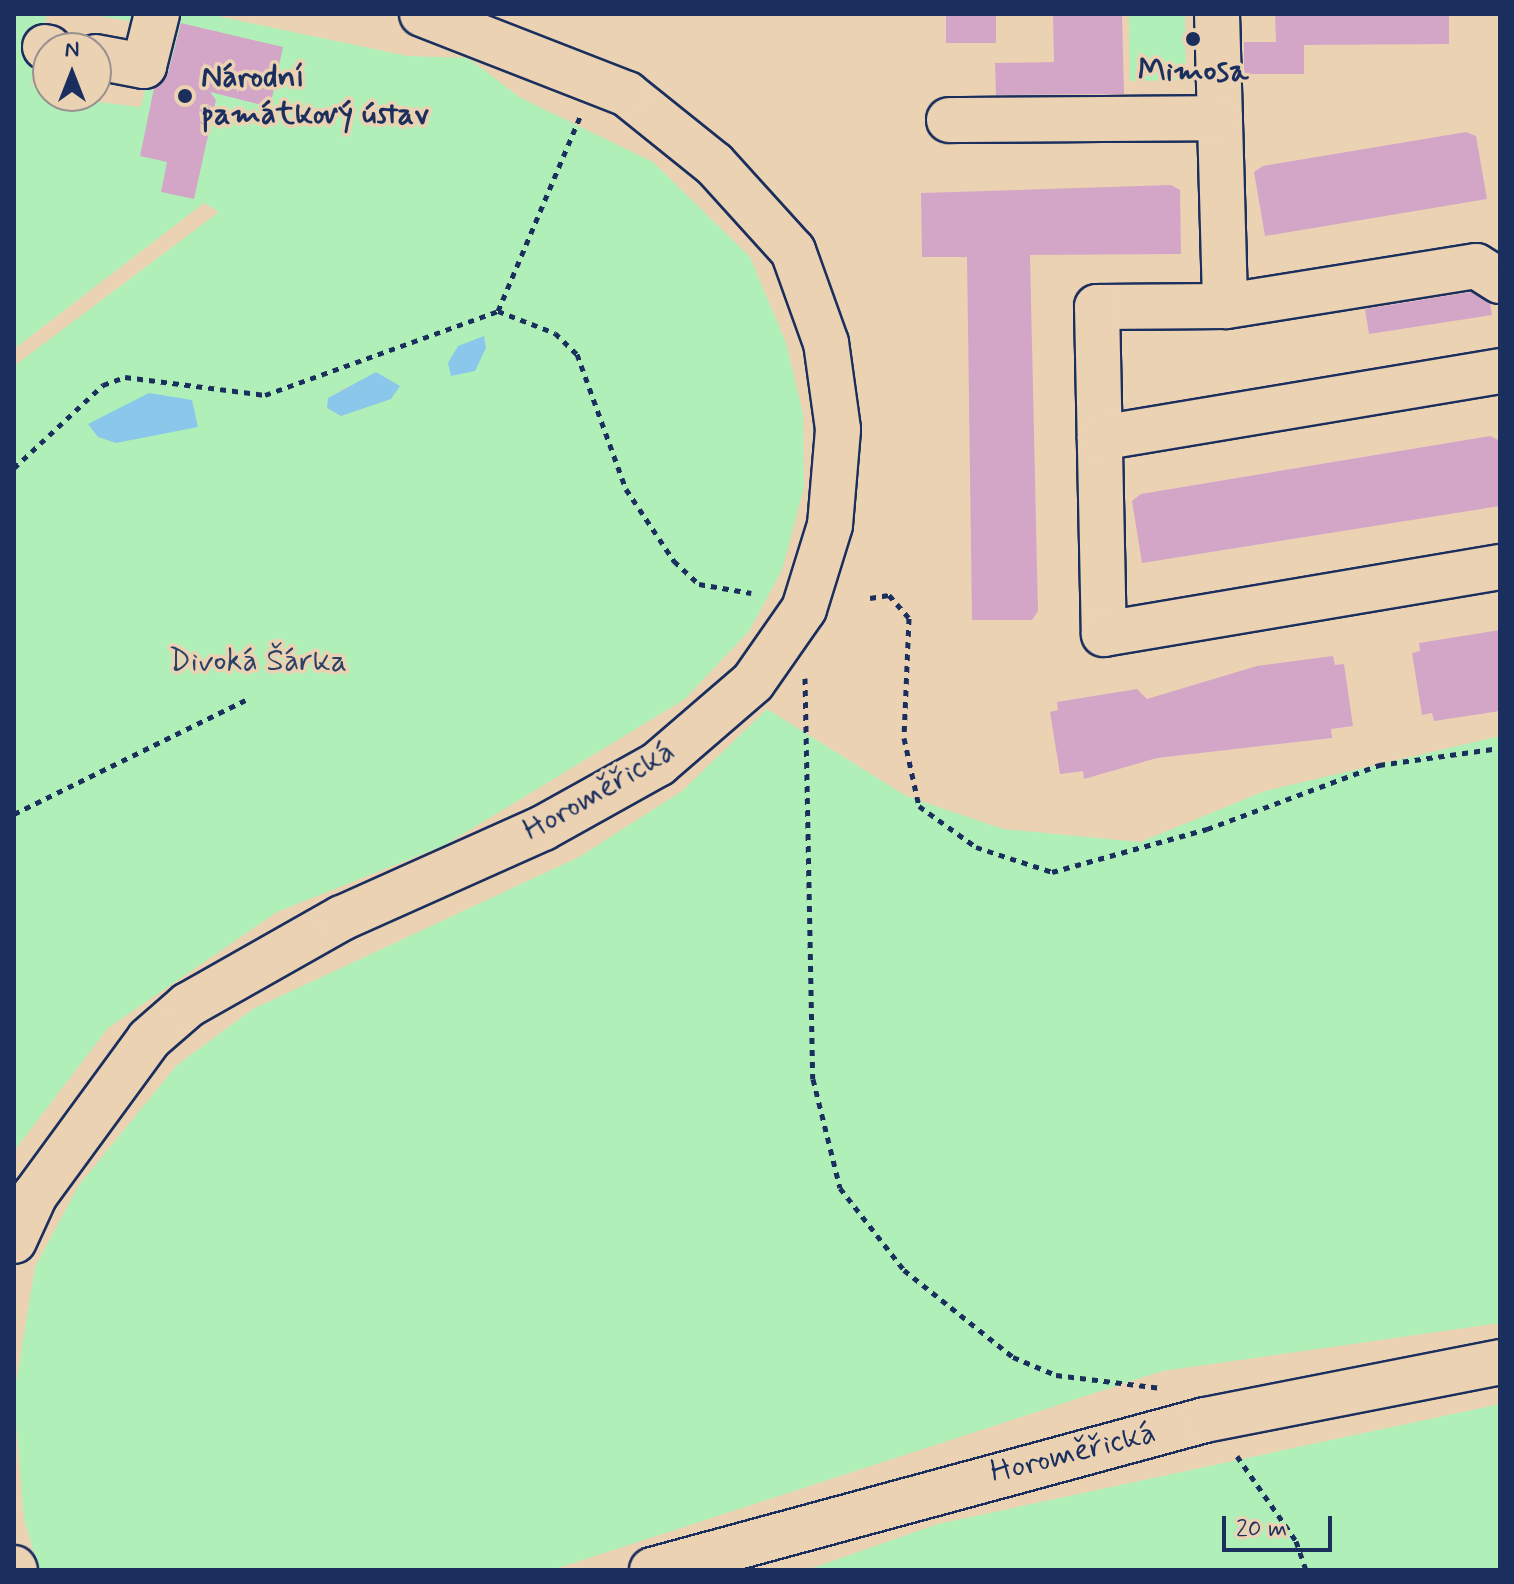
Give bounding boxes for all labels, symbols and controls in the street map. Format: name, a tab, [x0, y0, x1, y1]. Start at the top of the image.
marker: Mimosa	[1184, 30, 1202, 48]
north arrow	[32, 32, 112, 112]
text: N	[65, 36, 79, 64]
place label: Mimosa	[1138, 52, 1248, 90]
place label: Národní památkový ústav	[201, 59, 429, 134]
marker: Národní památkový ústav	[176, 87, 194, 105]
park label: Divoká Šárka	[169, 642, 347, 680]
street label: Horoměřická	[516, 732, 682, 850]
street label: Horoměřická	[986, 1414, 1160, 1492]
scale bar	[1226, 1500, 1336, 1550]
text: 20 m	[1236, 1514, 1287, 1545]

